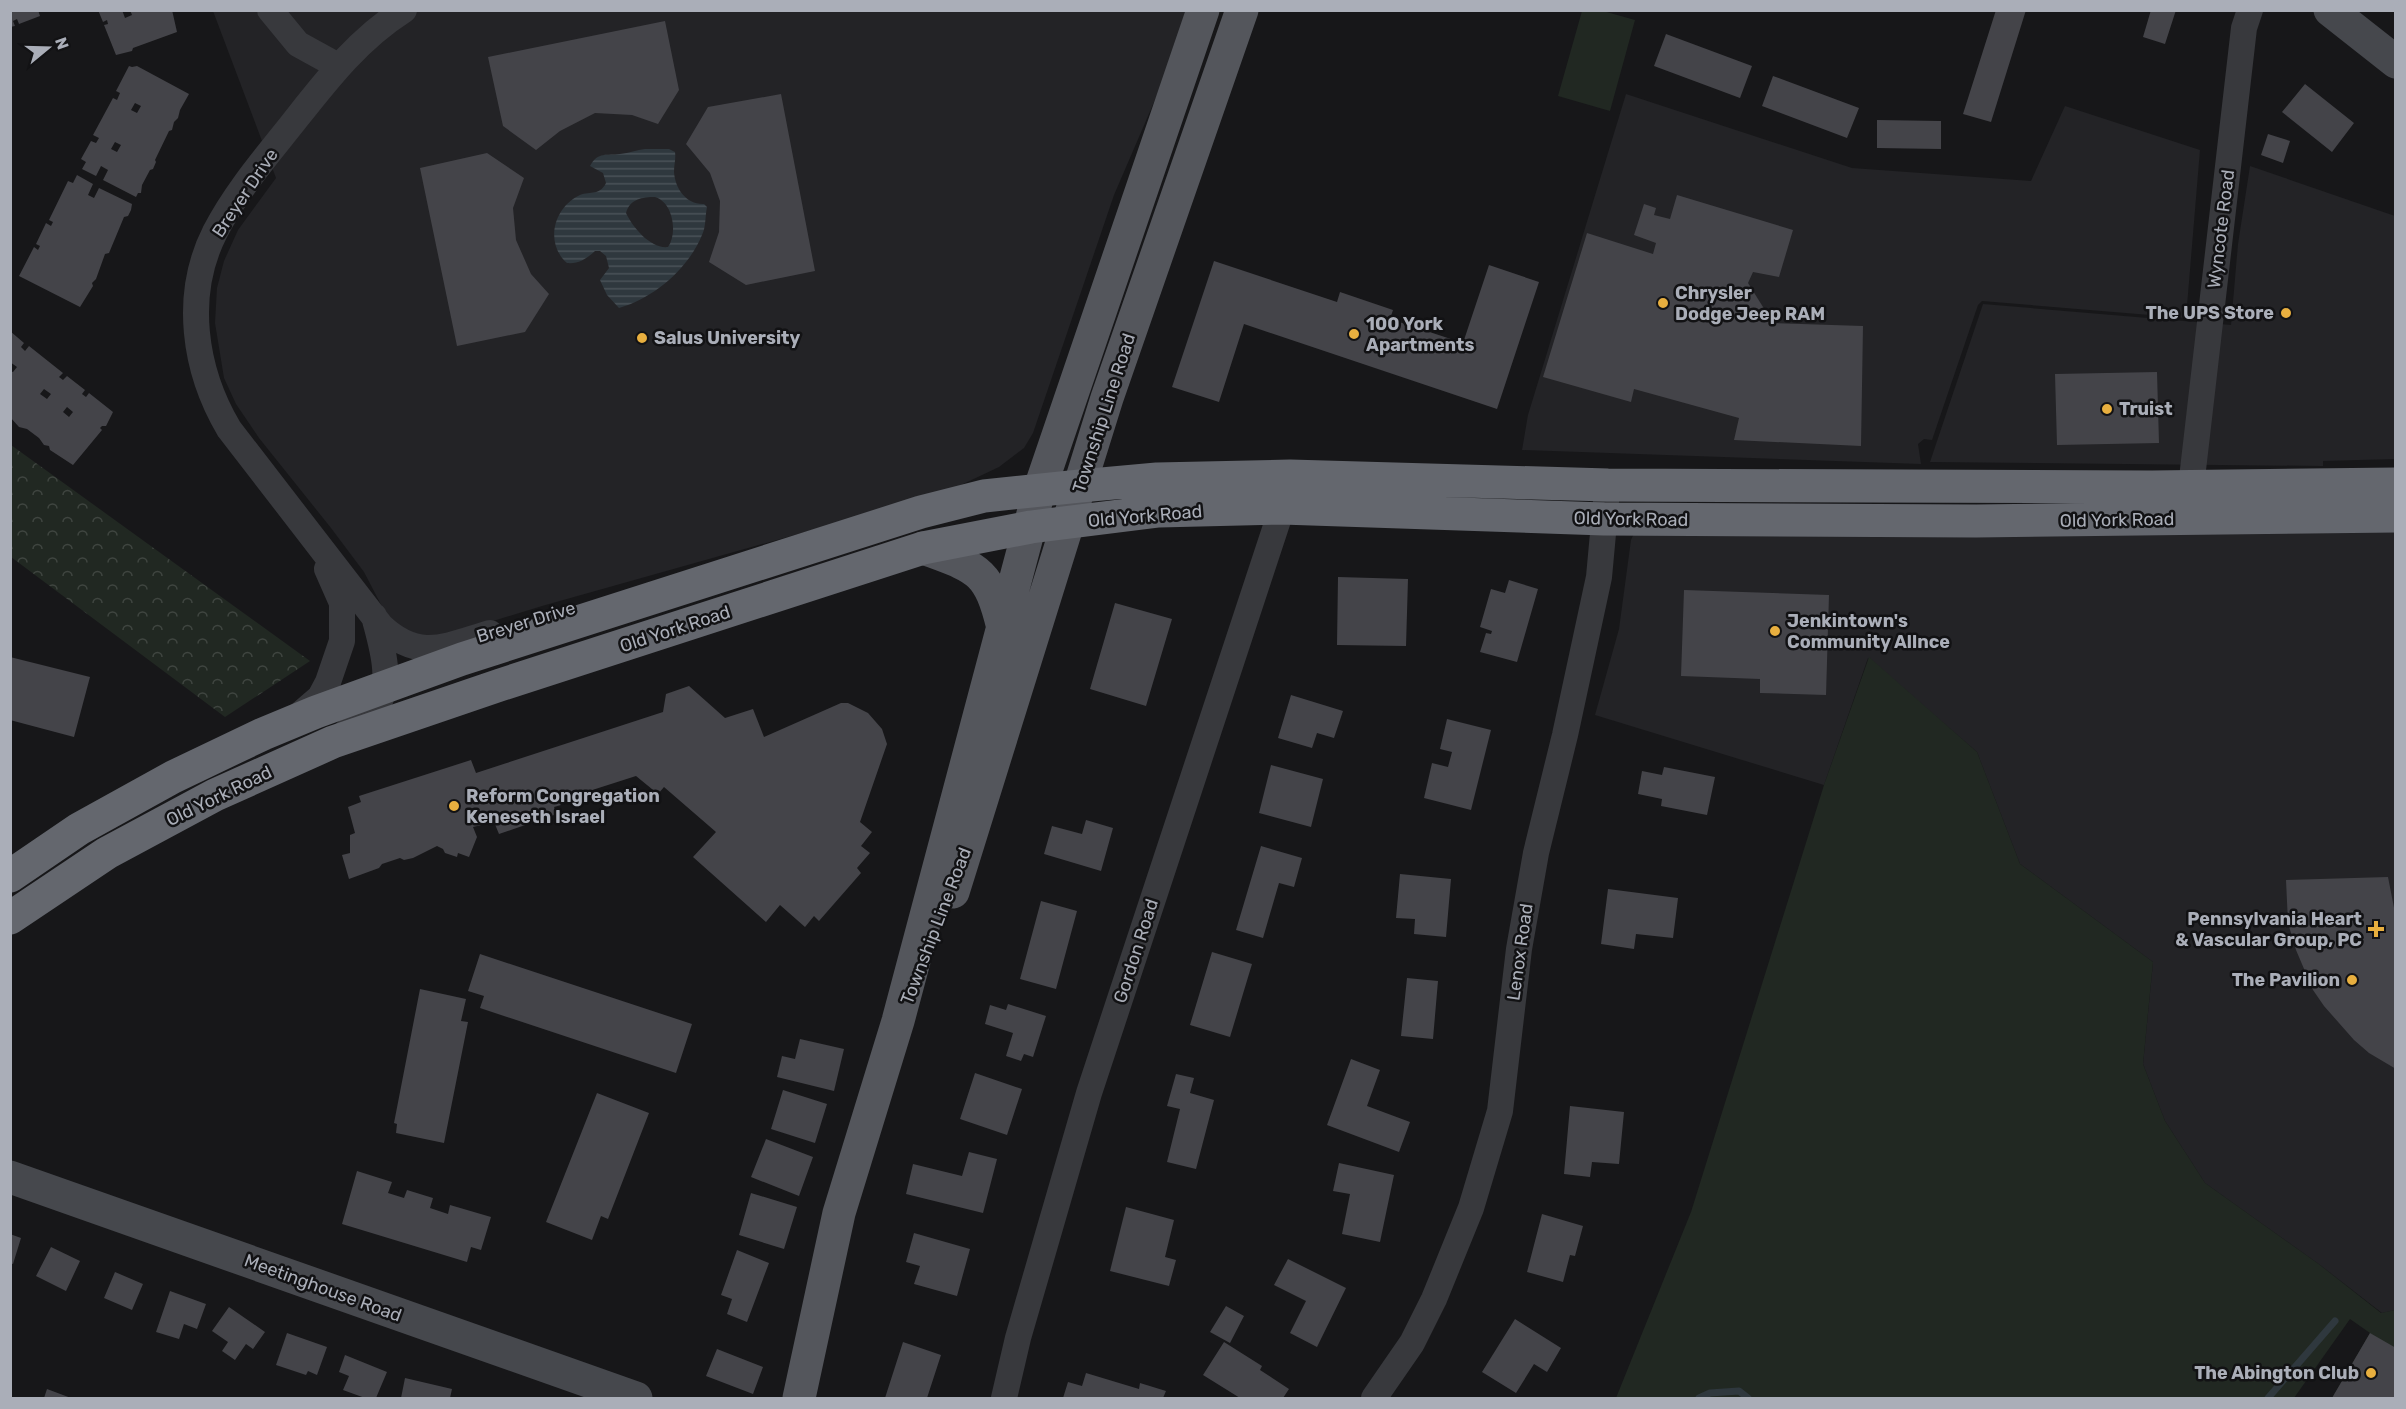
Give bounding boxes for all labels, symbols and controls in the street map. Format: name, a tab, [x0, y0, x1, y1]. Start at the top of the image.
north arrow	[18, 18, 78, 78]
text: N	[51, 35, 73, 52]
street label: Breyer Drive	[207, 144, 283, 242]
street label: Wyncote Road	[2203, 168, 2239, 290]
place label: Chrysler Dodge Jeep RAM	[1675, 282, 1825, 325]
marker: Chrysler Dodge Jeep RAM	[1656, 296, 1670, 310]
place label: The UPS Store	[2146, 302, 2274, 324]
marker: The UPS Store	[2279, 306, 2293, 320]
place label: 100 York Apartments	[1366, 313, 1475, 356]
place label: Salus University	[654, 327, 801, 349]
marker: 100 York Apartments	[1347, 327, 1361, 341]
marker: Salus University	[635, 331, 649, 345]
street label: Township Line Road	[1068, 331, 1140, 495]
place label: Truist	[2119, 398, 2173, 420]
marker: Truist	[2100, 402, 2114, 416]
street label: Old York Road	[1087, 500, 1203, 532]
street label: Old York Road	[1573, 507, 1689, 531]
street label: Old York Road	[2059, 508, 2175, 532]
street label: Breyer Drive	[474, 597, 578, 647]
street label: Old York Road	[617, 601, 733, 657]
place label: Jenkintown's Community Allnce	[1787, 610, 1950, 653]
marker: Jenkintown's Community Allnce	[1768, 624, 1782, 638]
street label: Old York Road	[163, 761, 275, 831]
place label: Reform Congregation Keneseth Israel	[466, 785, 660, 828]
marker: Reform Congregation Keneseth Israel	[447, 799, 461, 813]
street label: Township Line Road	[896, 844, 976, 1008]
street label: Gordon Road	[1109, 896, 1163, 1006]
street label: Lenox Road	[1502, 902, 1538, 1002]
place label: Pennsylvania Heart & Vascular Group, PC	[2175, 908, 2362, 951]
marker: Pennsylvania Heart & Vascular Group, PC	[2367, 920, 2385, 938]
place label: The Pavilion	[2232, 969, 2340, 991]
marker: The Pavilion	[2345, 973, 2359, 987]
street label: Meetinghouse Road	[241, 1249, 405, 1327]
place label: The Abington Club	[2194, 1362, 2359, 1384]
marker: The Abington Club	[2364, 1366, 2378, 1380]

